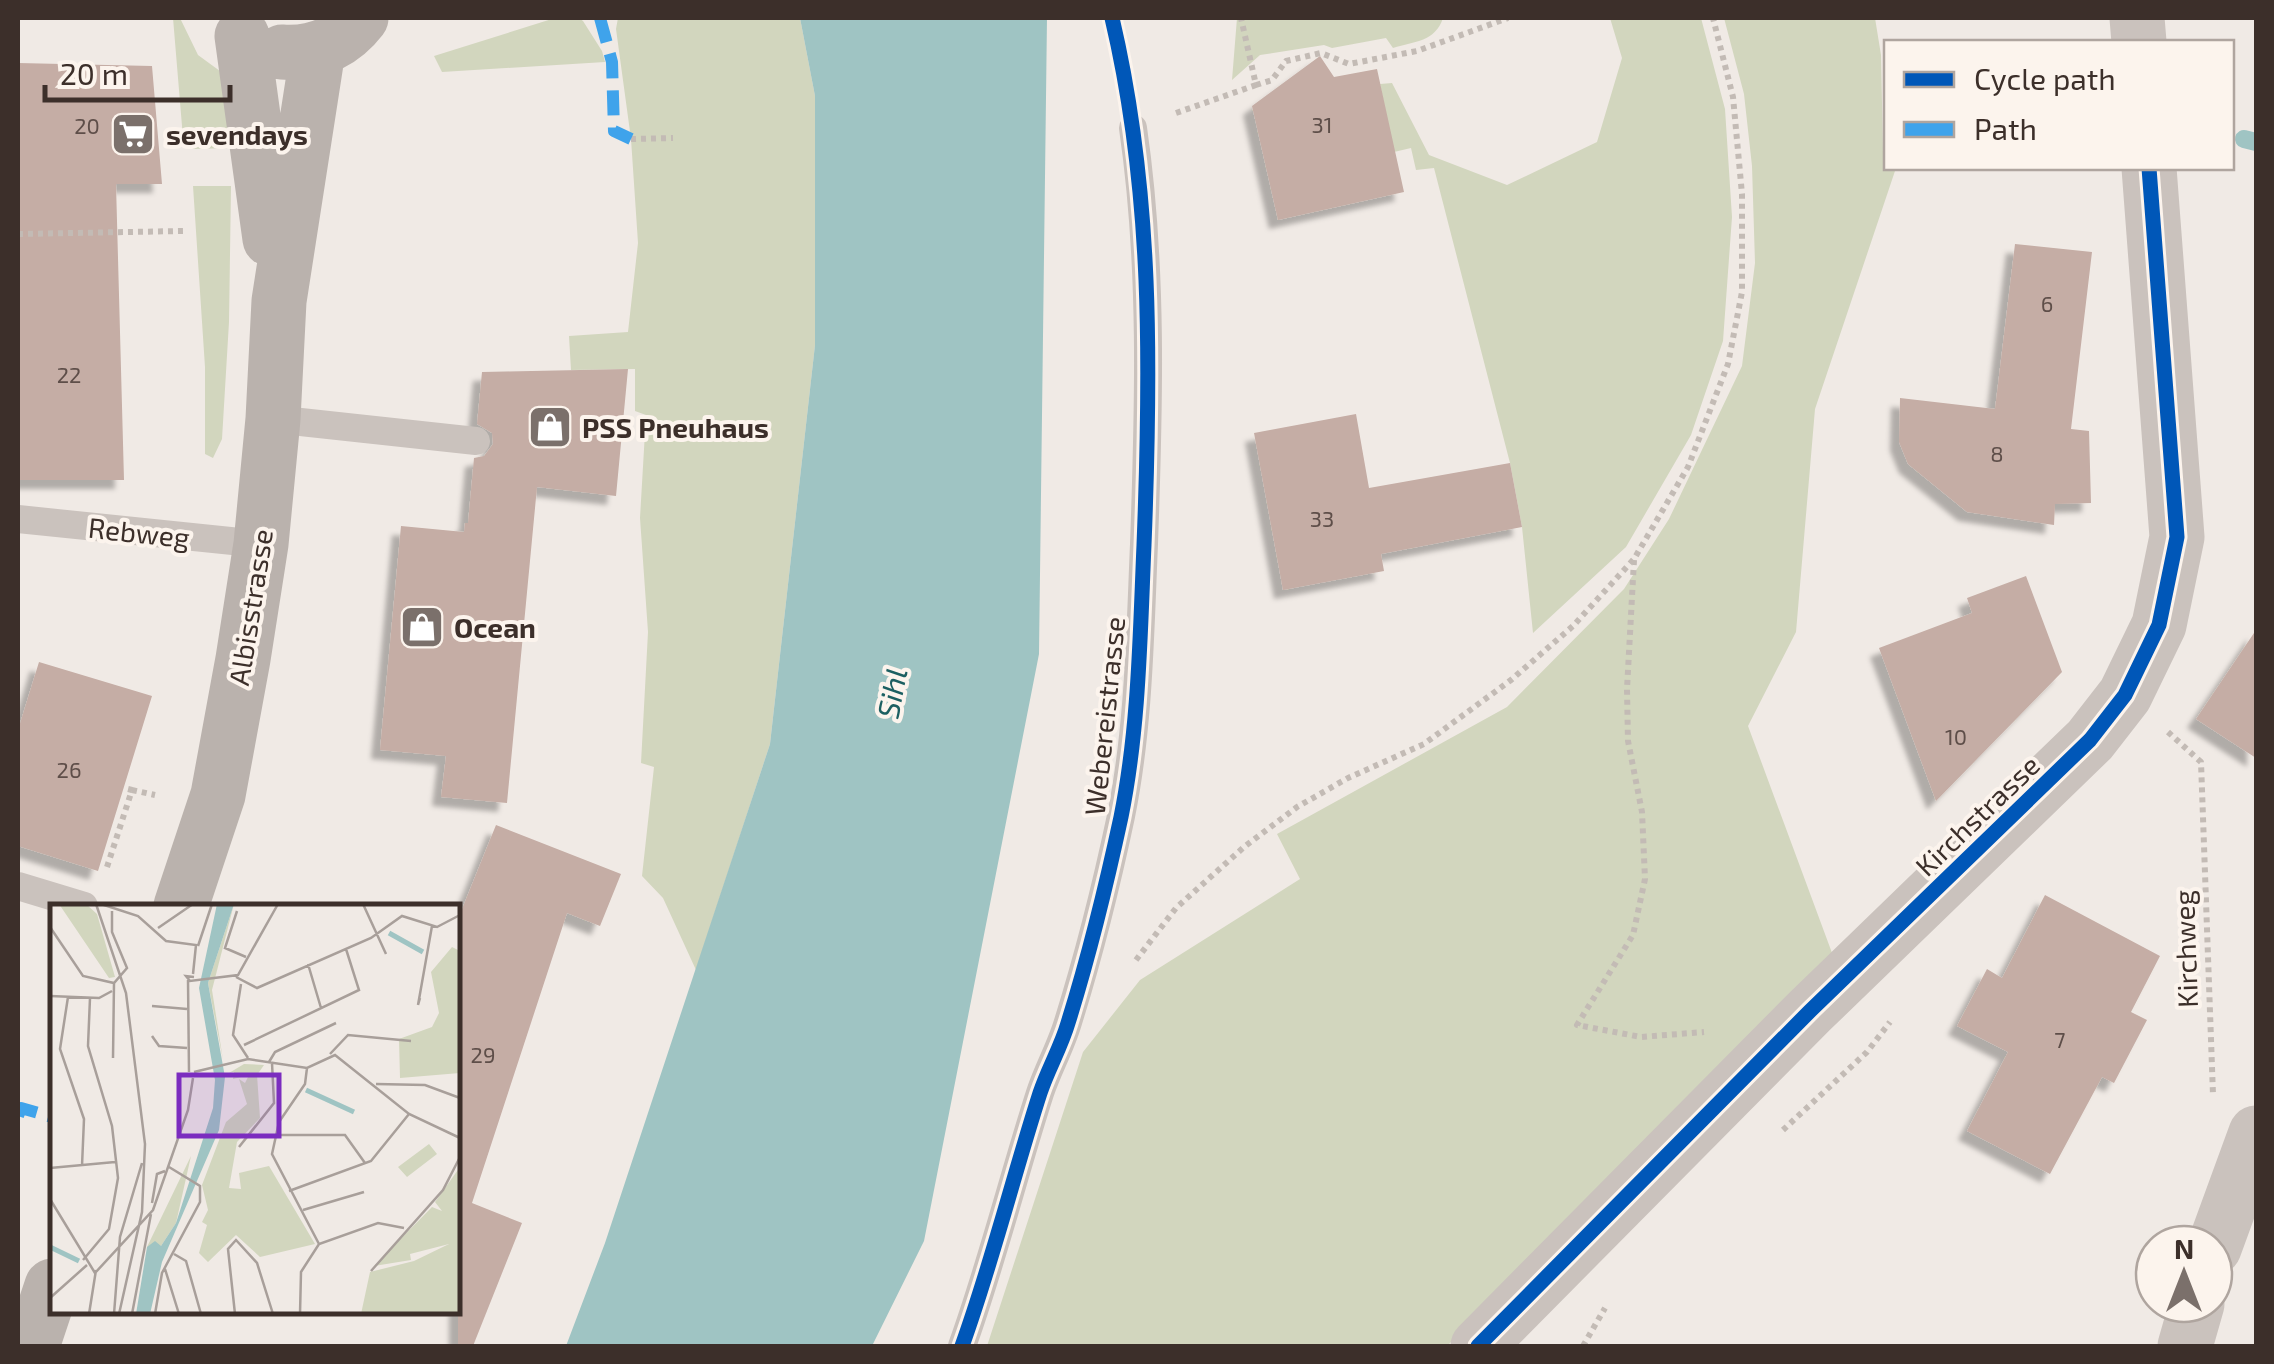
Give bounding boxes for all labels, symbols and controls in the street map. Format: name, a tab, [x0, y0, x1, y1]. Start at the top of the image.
scale bar	[45, 40, 230, 102]
legend	[1884, 40, 2234, 170]
text: 20 m	[60, 55, 128, 91]
text: Cycle path	[1974, 60, 2116, 96]
text: Path	[1974, 110, 2037, 146]
supermarket icon: sevendays	[110, 111, 156, 157]
house number: 31	[1312, 111, 1333, 137]
house number: 20	[74, 112, 100, 138]
place label: sevendays	[166, 117, 308, 151]
house number: 6	[2041, 290, 2053, 316]
house number: 22	[57, 361, 81, 387]
shop icon: PSS Pneuhaus	[527, 404, 573, 450]
place label: PSS Pneuhaus	[582, 410, 769, 444]
house number: 8	[1990, 440, 2004, 466]
house number: 33	[1310, 505, 1334, 531]
street label: Rebweg	[87, 510, 192, 554]
street label: Albisstrasse	[221, 526, 279, 688]
shop icon: Ocean	[399, 604, 445, 650]
place label: Ocean	[454, 610, 536, 644]
street label: Webereistrasse	[1077, 615, 1131, 817]
water label: Sihl	[869, 665, 913, 721]
house number: 10	[1945, 723, 1967, 749]
street label: Kirchstrasse	[1908, 747, 2046, 883]
house number: 26	[57, 756, 81, 782]
street label: Kirchweg	[2166, 889, 2204, 1009]
inset map	[50, 904, 460, 1314]
house number: 7	[2054, 1026, 2066, 1052]
house number: 29	[471, 1041, 495, 1067]
north arrow	[2134, 1224, 2234, 1324]
text: N	[2174, 1231, 2194, 1265]

